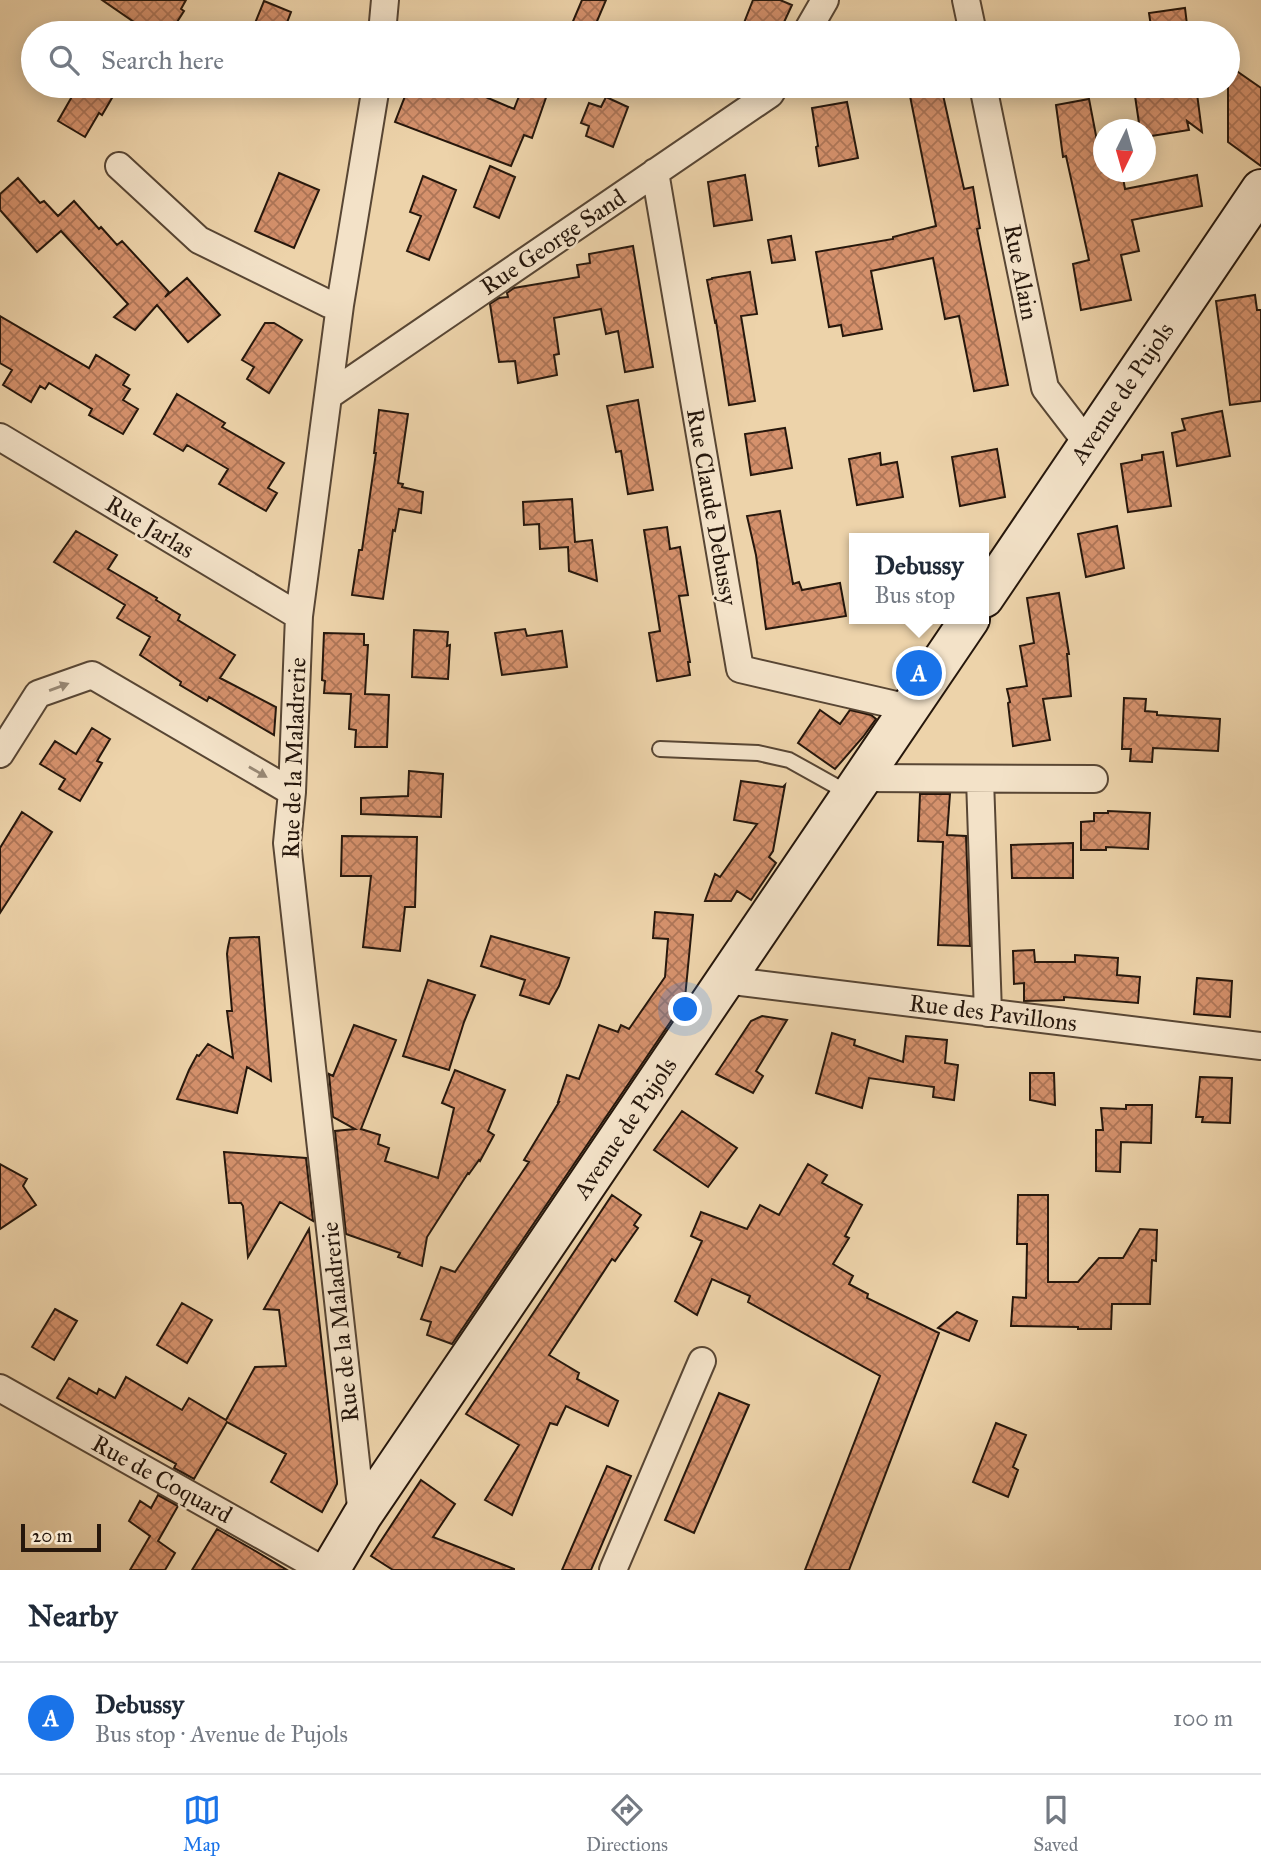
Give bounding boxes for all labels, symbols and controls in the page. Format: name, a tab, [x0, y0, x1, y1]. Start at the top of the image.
search box	[21, 21, 1240, 98]
icon: search	[45, 41, 83, 79]
text: Search here	[101, 44, 224, 76]
north arrow	[1093, 119, 1156, 182]
street label: Rue George Sand	[475, 182, 631, 302]
street label: Rue Alain	[997, 222, 1045, 322]
street label: Avenue de Pujols	[1063, 317, 1180, 470]
street label: Rue Claude Debussy	[680, 406, 744, 609]
street label: Rue Jarlas	[100, 489, 200, 565]
popup	[849, 533, 989, 624]
text: Debussy	[875, 549, 963, 581]
text: Bus stop	[875, 581, 955, 609]
pin: A	[896, 647, 942, 699]
street label: Rue de la Maladrerie	[275, 657, 313, 859]
one-way arrow	[48, 681, 69, 692]
one-way arrow	[248, 766, 267, 778]
street label: Rue des Pavillons	[907, 988, 1079, 1038]
your location	[668, 992, 702, 1026]
street label: Avenue de Pujols	[566, 1052, 683, 1205]
street label: Rue de la Maladrerie	[315, 1220, 365, 1424]
street label: Rue de Coquard	[87, 1428, 237, 1530]
scale bar	[21, 1521, 102, 1553]
text: 20 m	[32, 1524, 73, 1547]
text: Nearby	[28, 1598, 118, 1634]
text: Debussy	[95, 1688, 184, 1720]
text: A	[43, 1704, 59, 1732]
text: 100 m	[1173, 1704, 1233, 1732]
text: Bus stop · Avenue de Pujols	[95, 1720, 348, 1748]
tab: Map	[183, 1791, 221, 1856]
tab: Directions	[586, 1791, 668, 1856]
tab: Saved	[1033, 1791, 1078, 1856]

